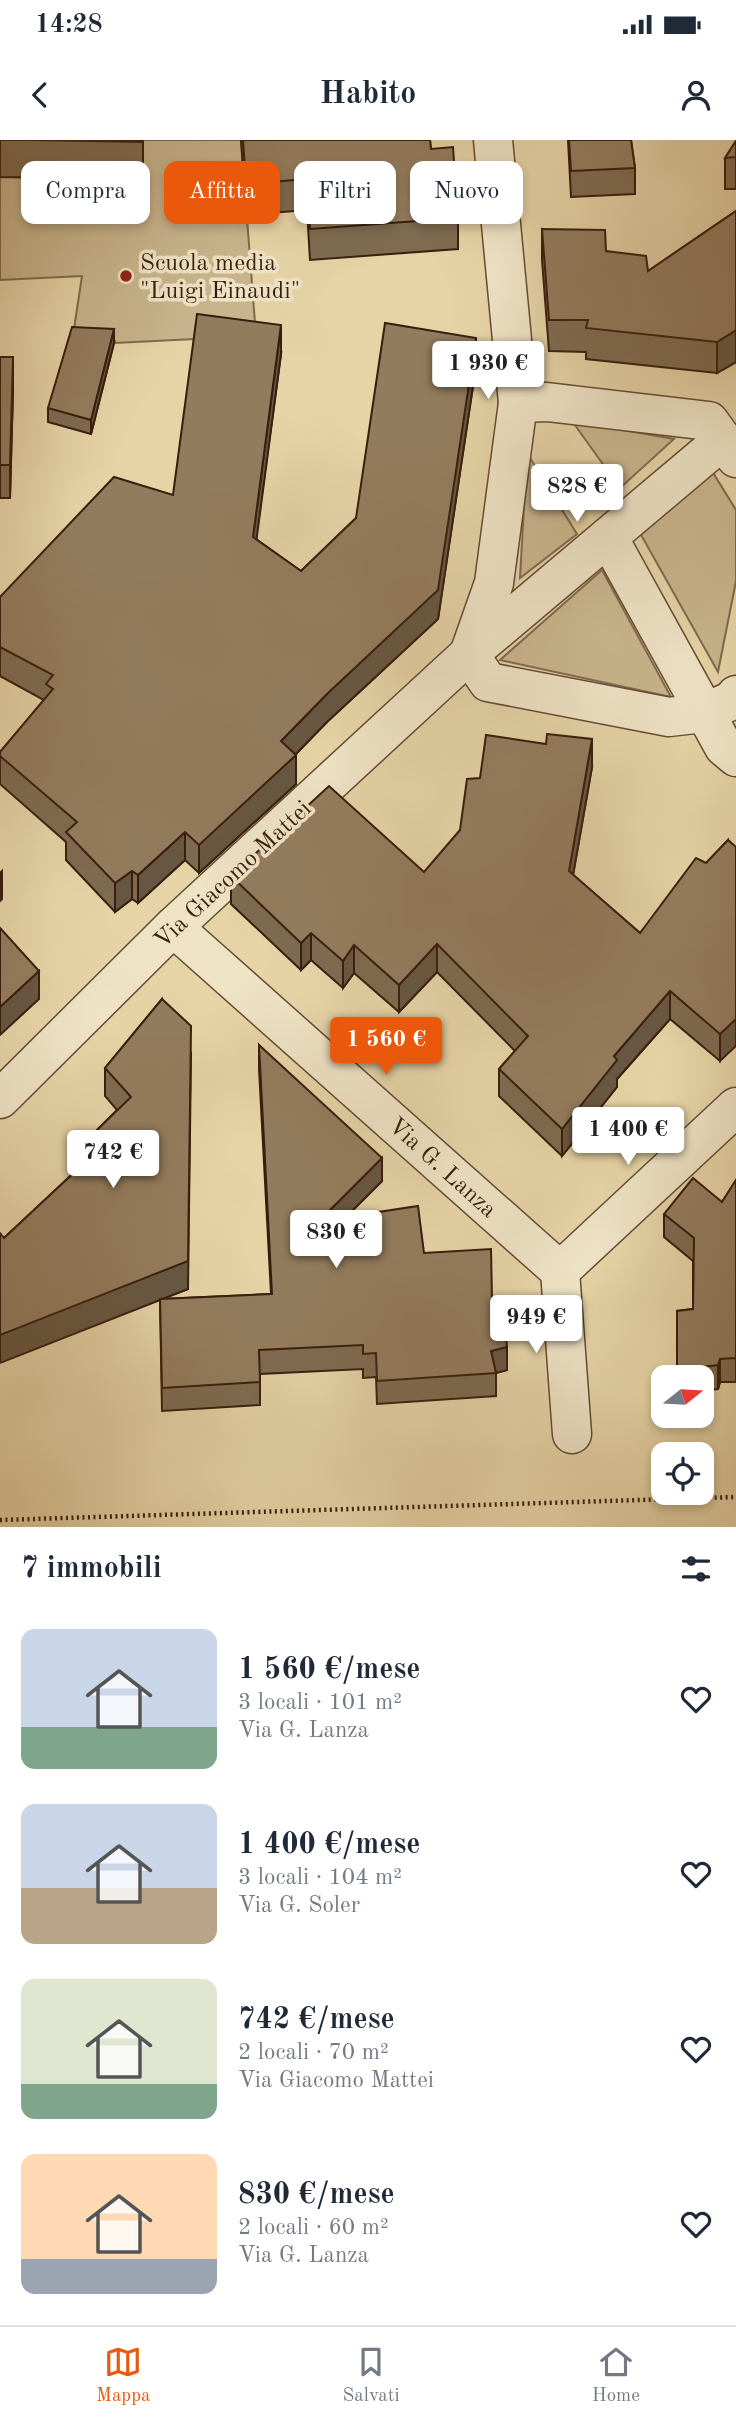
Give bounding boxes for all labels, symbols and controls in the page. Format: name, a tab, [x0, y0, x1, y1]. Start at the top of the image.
text: 14:28	[35, 12, 103, 38]
icon: back	[21, 76, 59, 114]
icon: person	[677, 76, 715, 114]
text: Habito	[320, 79, 416, 111]
chip: Compra	[21, 161, 150, 224]
chip: Affitta	[164, 161, 280, 224]
chip: Filtri	[294, 161, 396, 224]
chip: Nuovo	[410, 161, 523, 224]
place label: Scuola media "Luigi Einaudi"	[140, 252, 300, 304]
marker: Scuola media "Luigi Einaudi"	[118, 268, 134, 284]
pin: 1 930 €	[423, 342, 553, 401]
text: 1 930 €	[448, 352, 528, 375]
pin: 828 €	[528, 464, 626, 524]
text: 828 €	[547, 475, 607, 498]
street label: Via Giacomo Mattei	[150, 797, 316, 954]
pin: 1 560 €	[321, 1018, 451, 1077]
text: 1 560 €	[346, 1028, 426, 1051]
pin: 1 400 €	[563, 1108, 693, 1167]
street label: Via G. Lanza	[383, 1114, 501, 1223]
text: 1 400 €	[588, 1118, 668, 1141]
pin: 742 €	[64, 1130, 162, 1190]
text: 742 €	[83, 1141, 143, 1164]
pin: 830 €	[287, 1210, 385, 1270]
text: 830 €	[306, 1221, 366, 1244]
pin: 949 €	[487, 1296, 585, 1355]
text: 949 €	[506, 1306, 566, 1329]
north arrow	[651, 1365, 714, 1428]
map controls	[651, 1365, 714, 1505]
button: locate	[651, 1442, 714, 1505]
icon: filters	[677, 1550, 715, 1588]
text: 7 immobili	[21, 1554, 162, 1584]
text: 1 560 €/mese	[238, 1655, 421, 1685]
icon: home	[77, 1657, 161, 1741]
icon: heart	[677, 1680, 715, 1718]
text: 3 locali · 101 m²	[238, 1691, 402, 1714]
text: Via G. Lanza	[238, 1719, 369, 1742]
text: 1 400 €/mese	[238, 1830, 421, 1860]
icon: home	[77, 1832, 161, 1916]
icon: heart	[677, 1855, 715, 1893]
text: 3 locali · 104 m²	[238, 1866, 402, 1889]
text: Via G. Soler	[238, 1894, 360, 1917]
text: 742 €/mese	[238, 2005, 395, 2035]
icon: home	[77, 2007, 161, 2091]
icon: heart	[677, 2030, 715, 2068]
text: 2 locali · 70 m²	[238, 2041, 389, 2064]
text: Via Giacomo Mattei	[238, 2069, 434, 2092]
text: 830 €/mese	[238, 2180, 395, 2210]
icon: home	[77, 2182, 161, 2266]
icon: heart	[677, 2205, 715, 2243]
text: 2 locali · 60 m²	[238, 2216, 389, 2239]
text: Via G. Lanza	[238, 2244, 369, 2267]
tab: Mappa	[96, 2343, 150, 2408]
tab: Salvati	[343, 2343, 400, 2408]
tab: Home	[592, 2343, 640, 2408]

